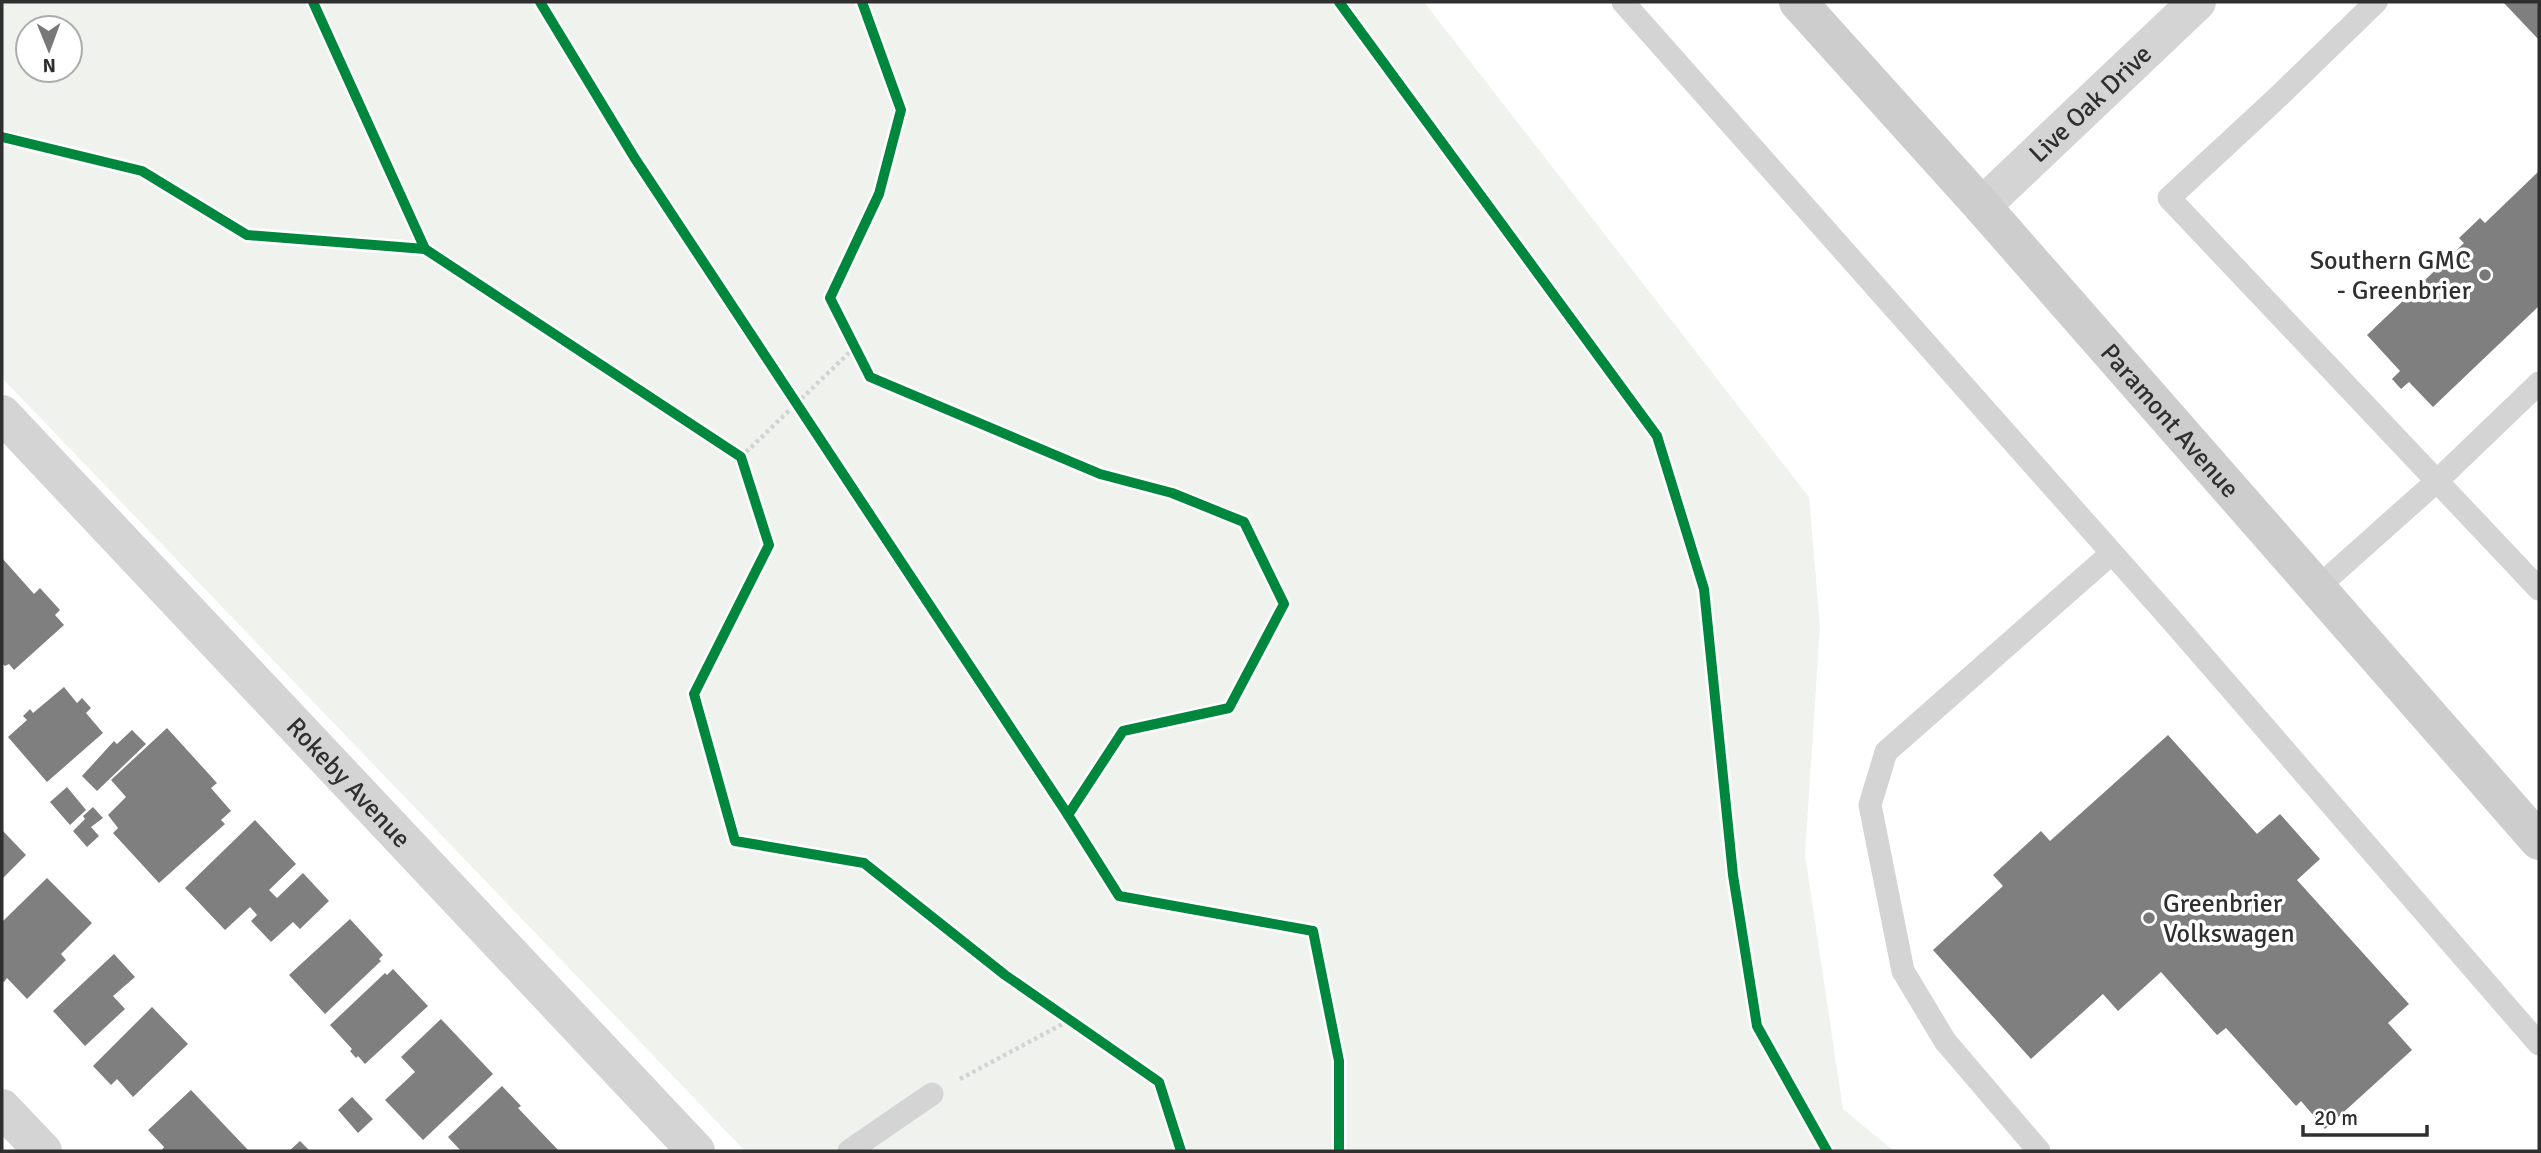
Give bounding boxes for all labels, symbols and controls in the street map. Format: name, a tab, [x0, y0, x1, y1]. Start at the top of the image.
north arrow	[14, 14, 84, 84]
street label: Live Oak Drive	[2023, 38, 2159, 170]
text: N	[42, 53, 56, 77]
place label: Southern GMC - Greenbrier	[2310, 245, 2471, 307]
marker: Southern GMC - Greenbrier	[2477, 267, 2493, 283]
street label: Paramont Avenue	[2093, 337, 2246, 505]
street label: Rokeby Avenue	[279, 711, 417, 855]
place label: Greenbrier Volkswagen	[2163, 888, 2295, 950]
marker: Greenbrier Volkswagen	[2141, 910, 2157, 926]
scale bar	[2303, 1094, 2427, 1138]
text: 20 m	[2314, 1105, 2358, 1131]

